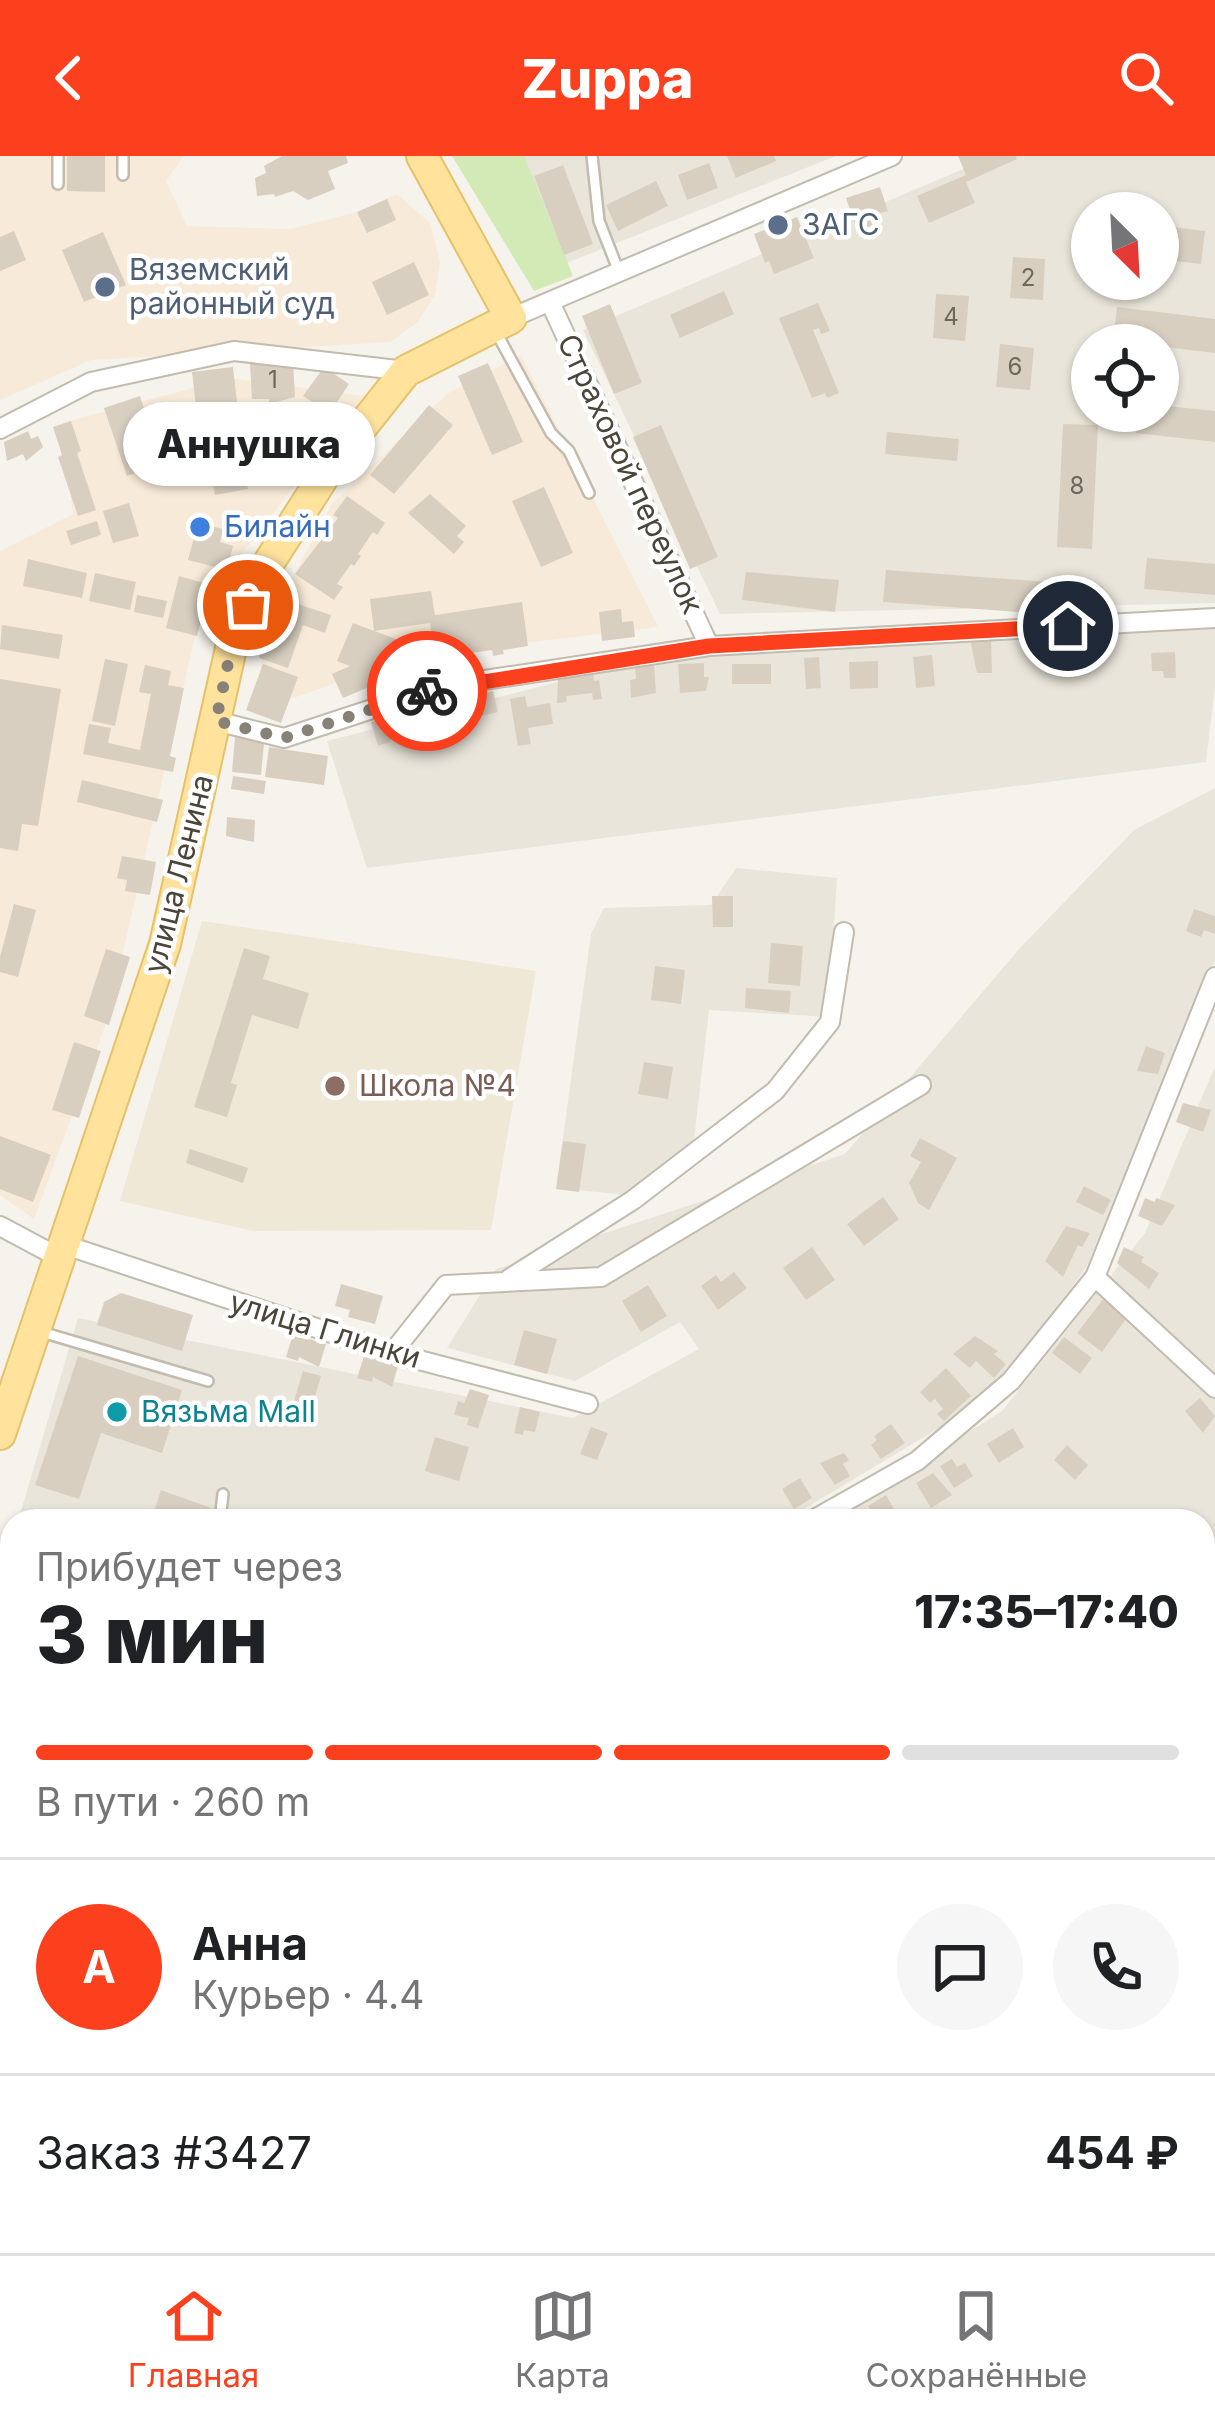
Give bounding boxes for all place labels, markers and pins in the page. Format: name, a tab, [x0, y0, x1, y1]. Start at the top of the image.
place label: ЗАГС	[802, 206, 880, 242]
marker: ЗАГС	[765, 212, 791, 238]
place label: Вяземский районный суд	[129, 251, 335, 321]
marker: Вяземский районный суд	[92, 274, 118, 300]
callout: Аннушка	[122, 401, 374, 485]
place label: Билайн	[224, 508, 331, 544]
marker: Билайн	[187, 514, 213, 540]
pin	[197, 554, 299, 656]
pin	[1017, 575, 1119, 677]
place label: Школа №4	[359, 1067, 516, 1103]
marker: Школа №4	[322, 1073, 348, 1099]
place label: Вязьма Mall	[141, 1393, 316, 1429]
marker: Вязьма Mall	[104, 1399, 130, 1425]

